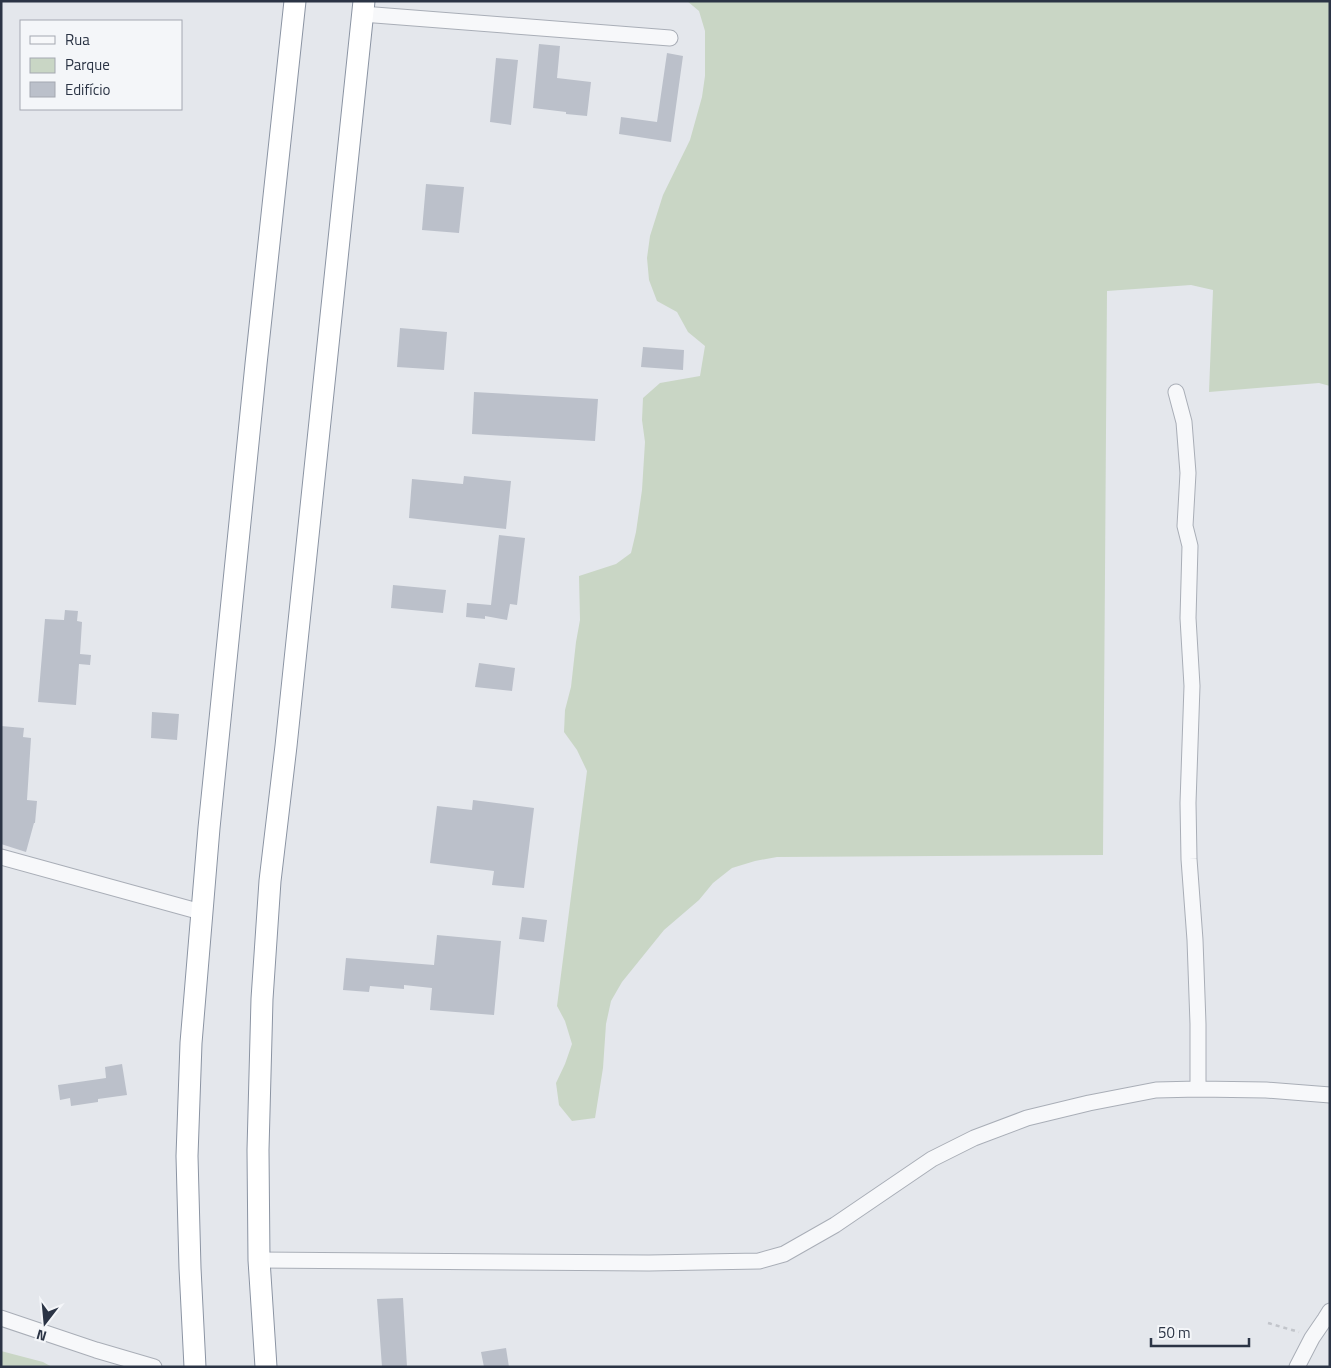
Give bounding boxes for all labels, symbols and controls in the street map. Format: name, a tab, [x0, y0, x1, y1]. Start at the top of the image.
legend	[20, 20, 182, 110]
text: Rua	[65, 28, 90, 51]
text: Parque	[65, 53, 110, 76]
text: Edifício	[65, 78, 110, 101]
north arrow	[20, 1298, 70, 1348]
scale bar	[1151, 1316, 1248, 1348]
text: 50 m	[1158, 1321, 1191, 1344]
text: N	[34, 1325, 49, 1347]

